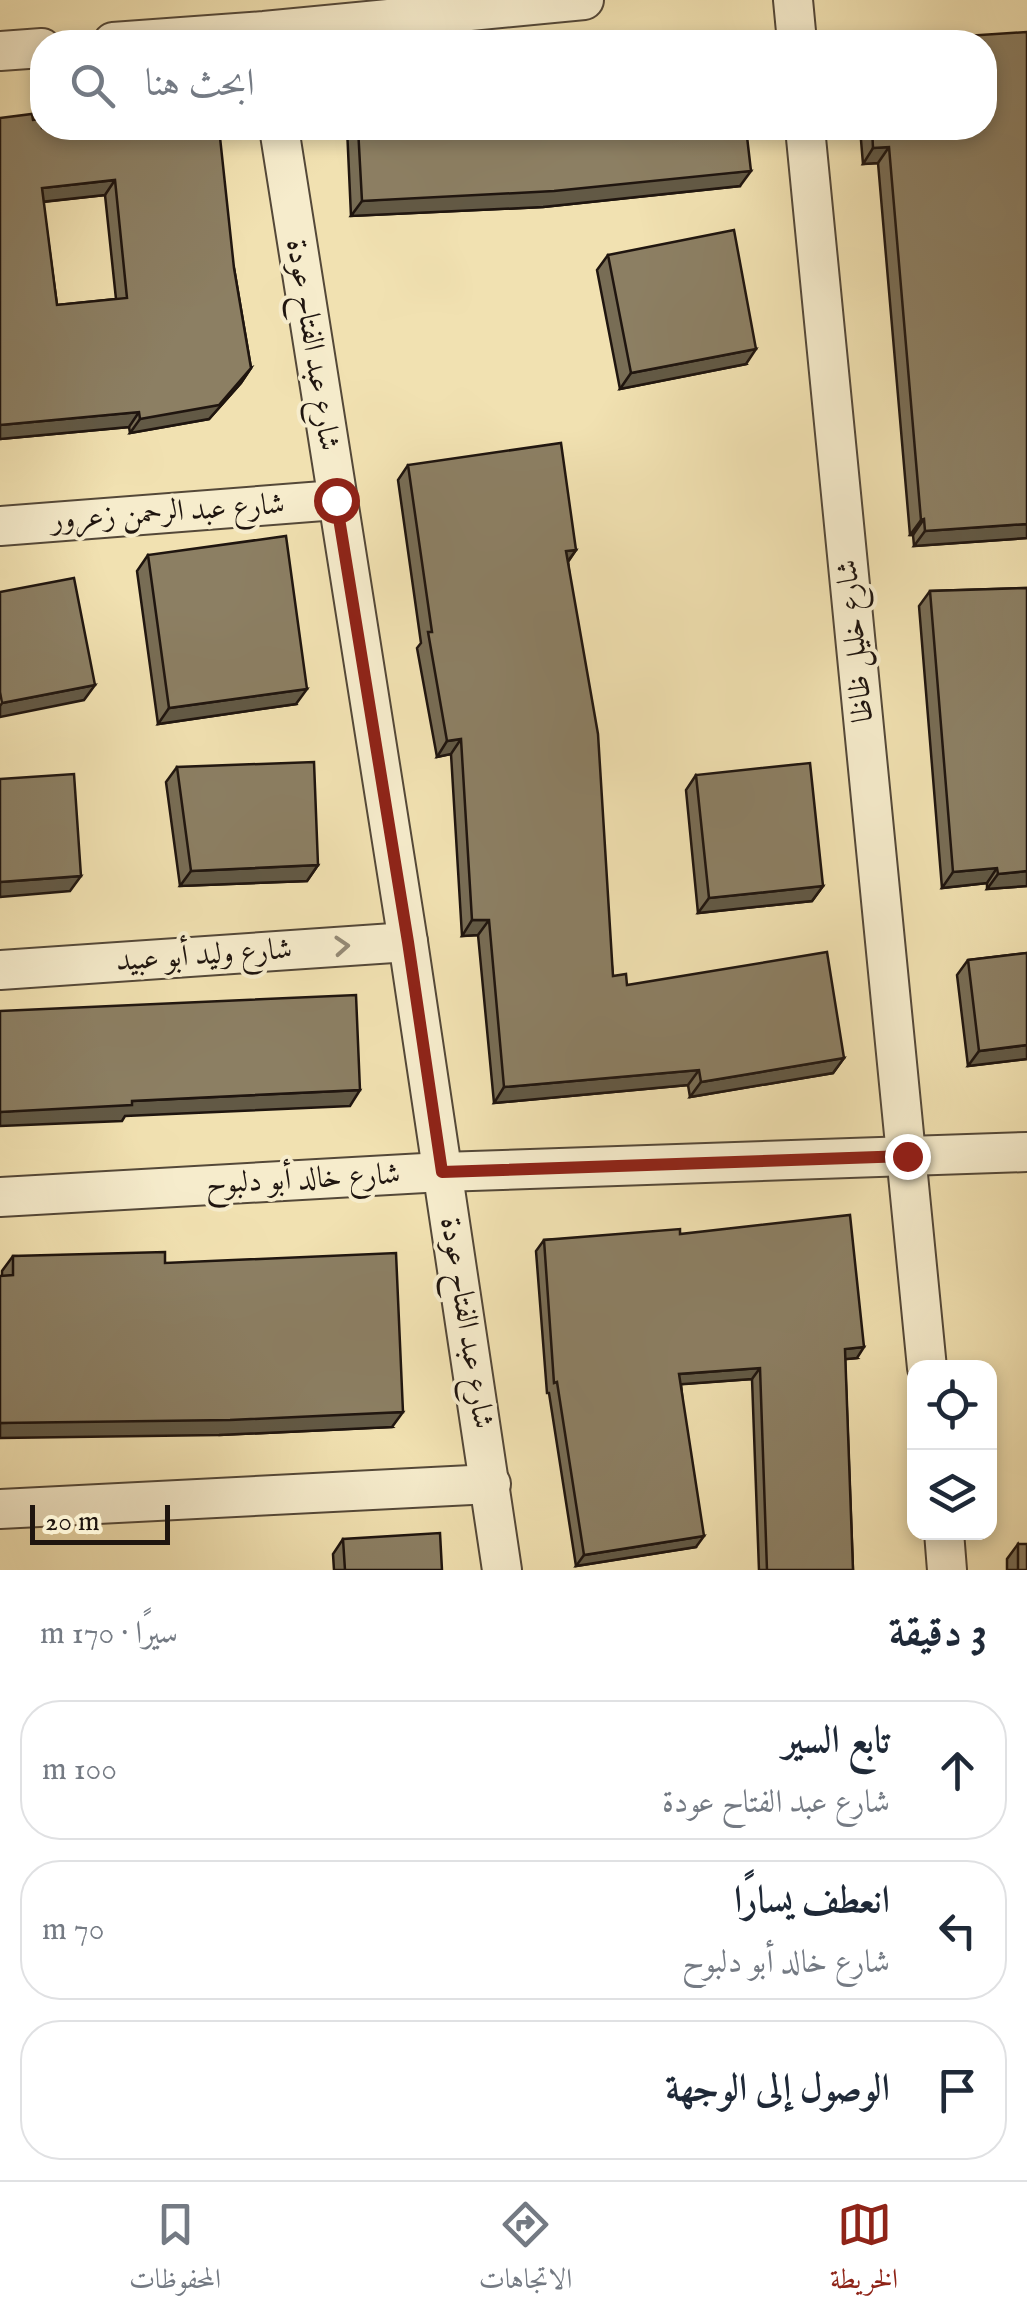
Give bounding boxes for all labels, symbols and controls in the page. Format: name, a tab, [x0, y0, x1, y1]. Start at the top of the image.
search box	[30, 30, 997, 140]
icon: search	[65, 58, 120, 113]
text: ابحث هنا	[145, 61, 255, 109]
street label: شارع عبد الفتاح عودة	[272, 236, 347, 454]
route start	[314, 478, 360, 524]
street label: شارع عبد الرحمن زعرور	[47, 486, 286, 544]
street label: شارع خليل ظاظا	[829, 557, 887, 724]
street label: شارع وليد أبو عبيد	[114, 927, 294, 985]
one-way arrow	[334, 936, 350, 958]
route end	[885, 1134, 931, 1180]
street label: شارع خالد أبو دلبوح	[204, 1152, 402, 1209]
street label: شارع عبد الفتاح عودة	[426, 1214, 501, 1432]
map controls	[907, 1360, 997, 1540]
button: locate	[907, 1360, 997, 1450]
button: layers	[907, 1450, 997, 1540]
scale bar	[30, 1500, 170, 1544]
text: 20 m	[45, 1505, 100, 1540]
text: 3 دقيقة	[889, 1607, 987, 1660]
text: سيرًا · 170 m	[40, 1614, 178, 1655]
text: تابع السير	[782, 1718, 890, 1766]
icon: ahead	[930, 1743, 985, 1798]
text: 100 m	[42, 1750, 117, 1791]
text: شارع عبد الفتاح عودة	[662, 1783, 890, 1824]
text: انعطف يسارًا	[734, 1878, 890, 1926]
icon: left	[930, 1903, 985, 1958]
text: 70 m	[42, 1910, 104, 1951]
text: شارع خالد أبو دلبوح	[682, 1943, 890, 1984]
icon: arrive	[930, 2063, 985, 2118]
text: الوصول إلى الوجهة	[665, 2066, 890, 2114]
tab: المحفوظات	[129, 2197, 221, 2306]
tab: الاتجاهات	[479, 2197, 572, 2306]
tab: الخريطة	[830, 2197, 898, 2306]

